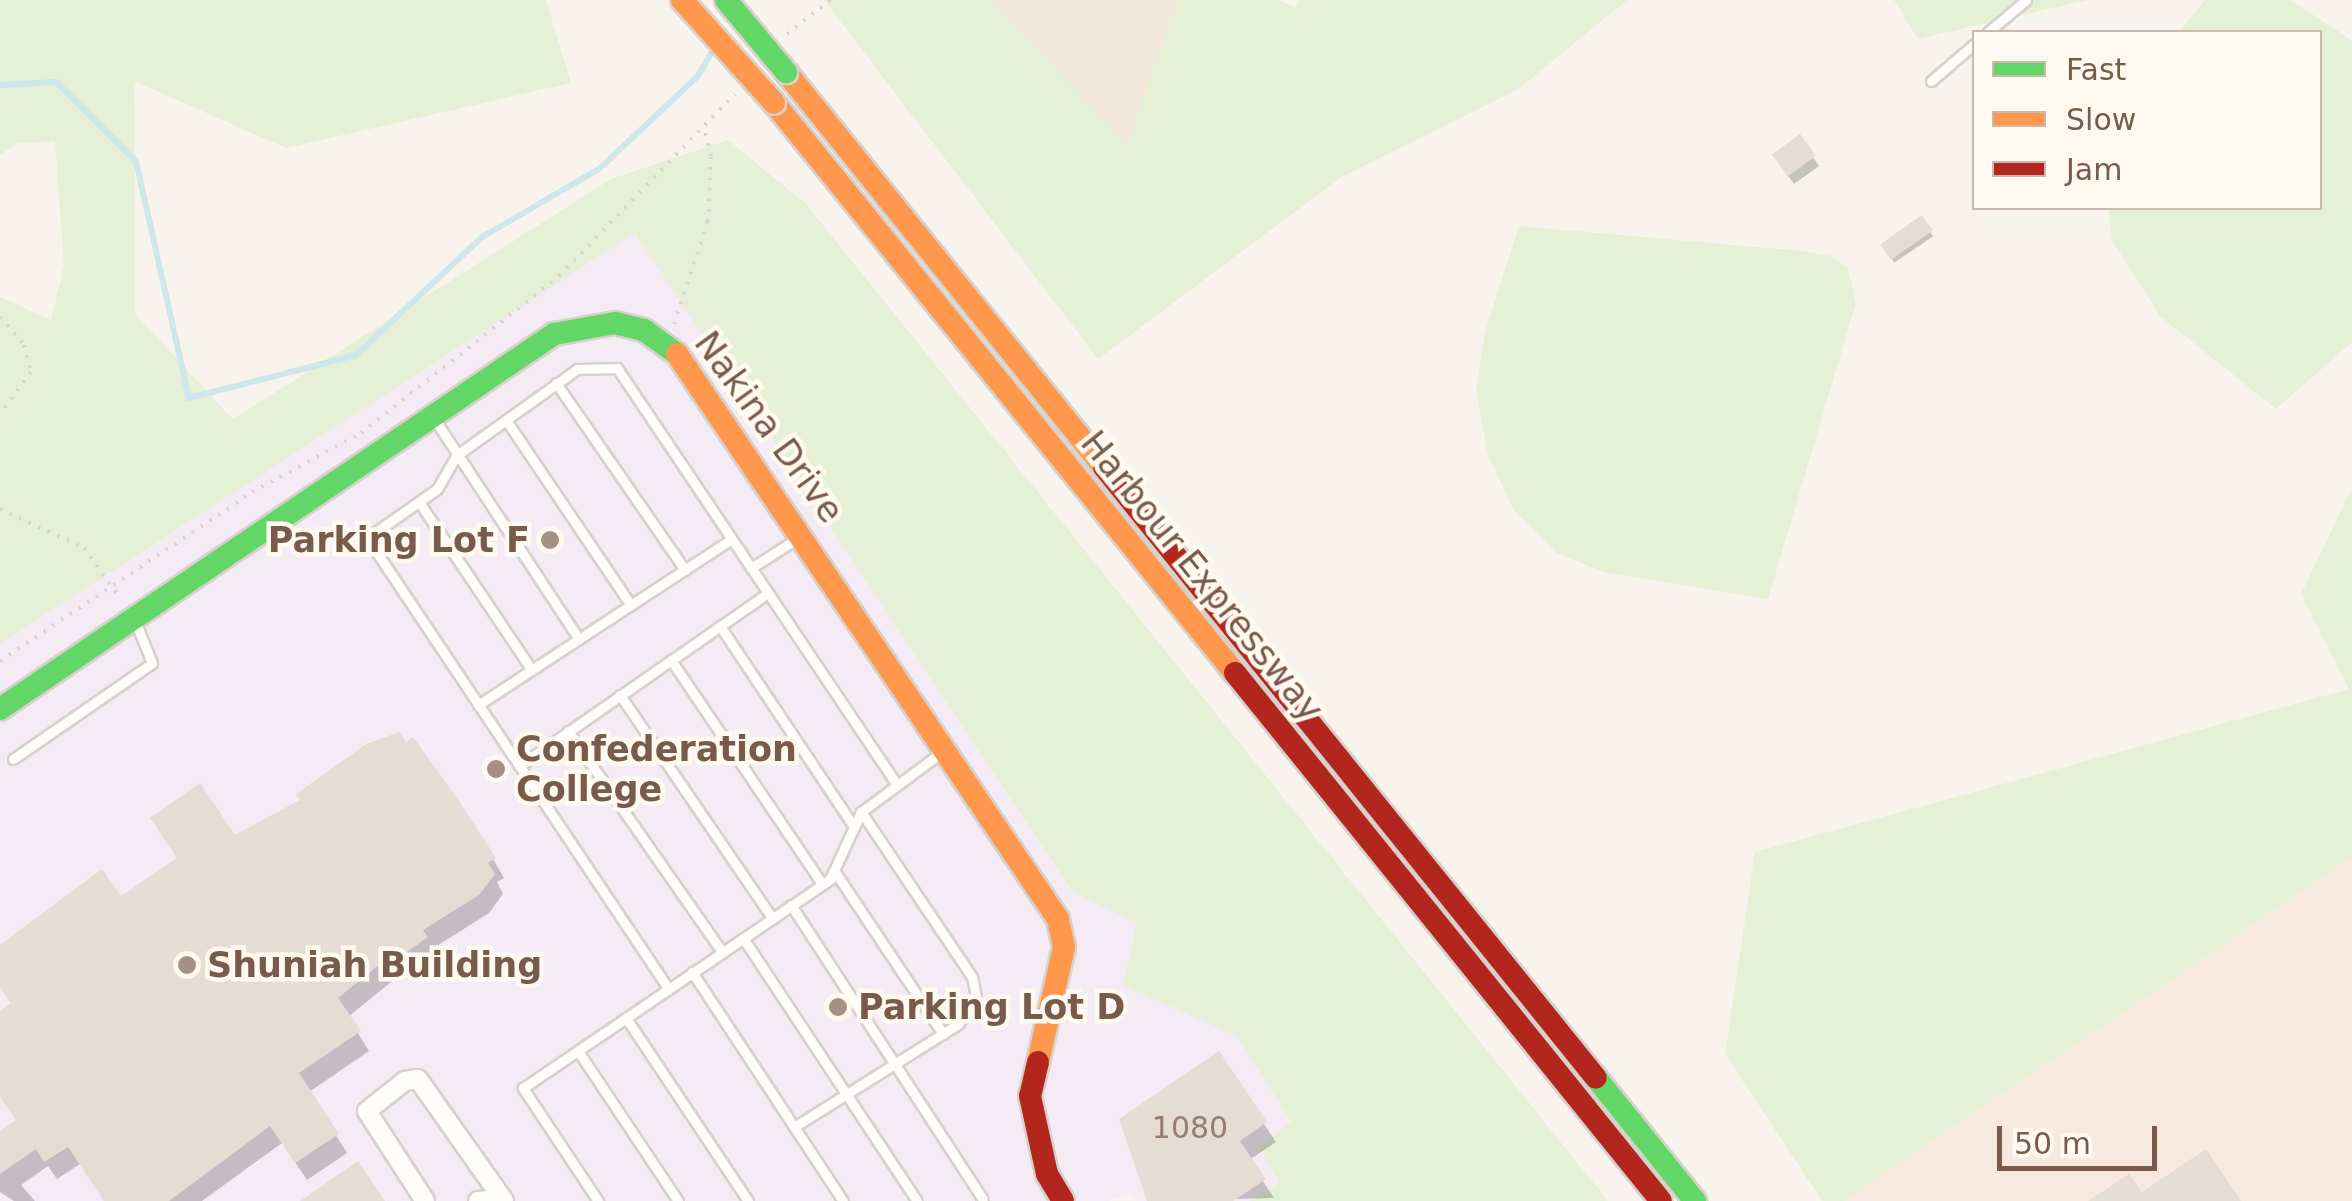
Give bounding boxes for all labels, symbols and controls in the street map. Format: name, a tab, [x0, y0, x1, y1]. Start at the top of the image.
legend	[1972, 30, 2322, 210]
text: Fast	[2066, 52, 2126, 87]
text: Slow	[2066, 102, 2136, 137]
text: Jam	[2066, 152, 2122, 187]
street label: Nakina Drive	[686, 323, 852, 531]
street label: Harbour Expressway	[1072, 423, 1332, 729]
place label: Parking Lot F	[268, 519, 530, 561]
marker: Parking Lot F	[539, 529, 561, 551]
place label: Confederation College	[516, 728, 797, 810]
marker: Confederation College	[485, 758, 507, 780]
place label: Shuniah Building	[207, 944, 542, 986]
marker: Shuniah Building	[176, 954, 198, 976]
place label: Parking Lot D	[858, 986, 1125, 1028]
marker: Parking Lot D	[827, 996, 849, 1018]
scale bar	[2002, 1106, 2162, 1168]
house number: 1080	[1152, 1110, 1228, 1146]
text: 50 m	[2014, 1126, 2091, 1161]

